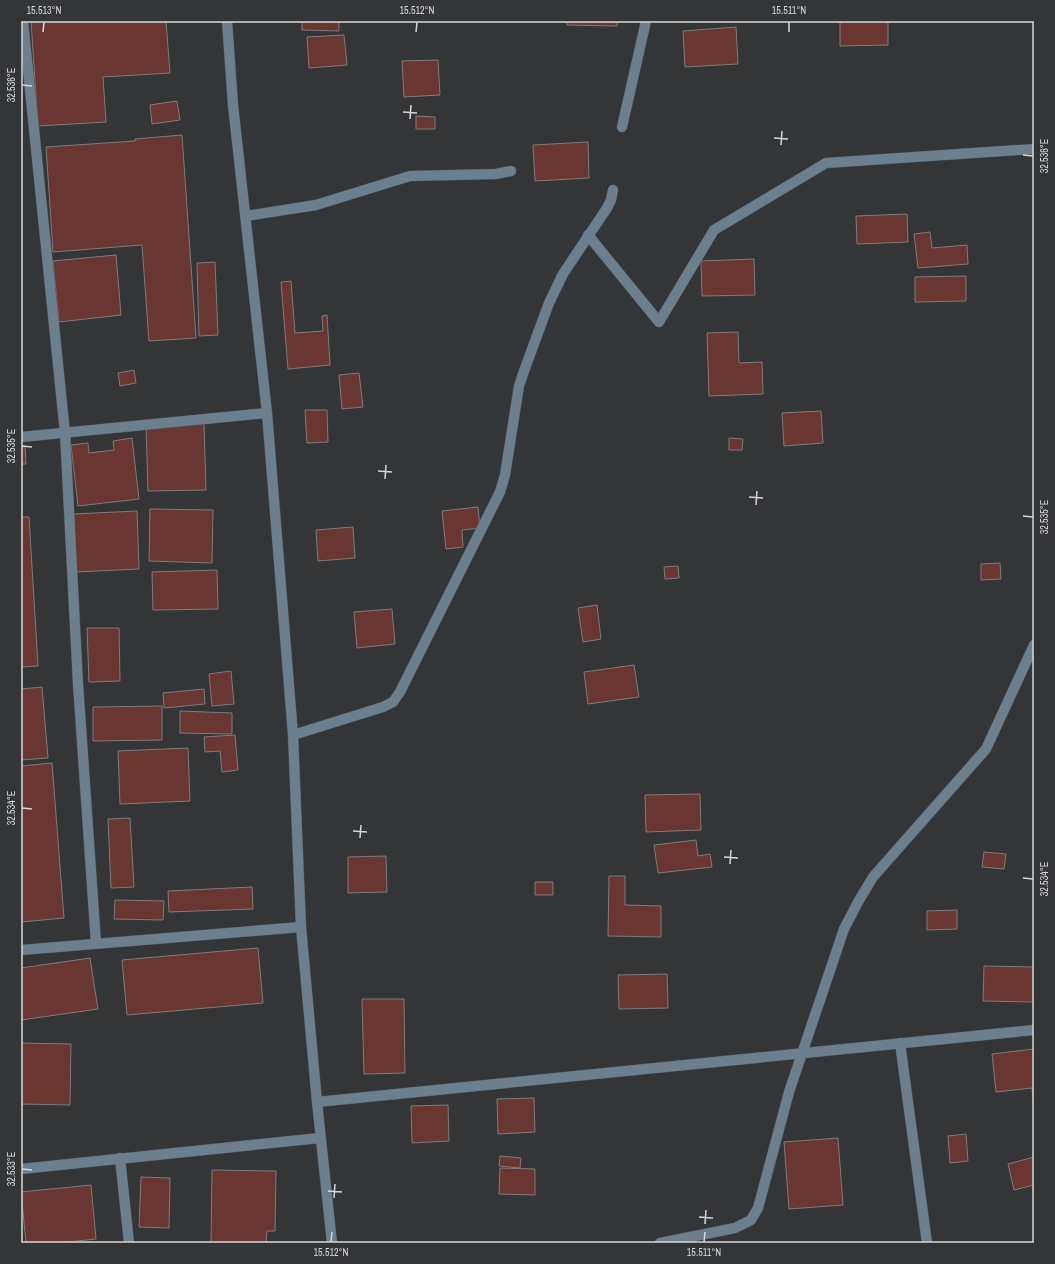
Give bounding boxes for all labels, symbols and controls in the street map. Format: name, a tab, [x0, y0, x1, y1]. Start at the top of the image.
text: 15.513°N	[27, 4, 62, 17]
text: 15.512°N	[400, 4, 435, 17]
text: 15.511°N	[772, 4, 806, 17]
text: 32.536°E	[5, 68, 18, 102]
text: 32.536°E	[1038, 139, 1051, 173]
text: 32.535°E	[5, 429, 18, 463]
text: 32.535°E	[1038, 500, 1051, 534]
text: 32.534°E	[5, 791, 18, 825]
text: 32.534°E	[1038, 862, 1051, 896]
text: 32.533°E	[5, 1152, 18, 1186]
text: 15.512°N	[314, 1246, 349, 1259]
text: 15.511°N	[687, 1246, 721, 1259]

